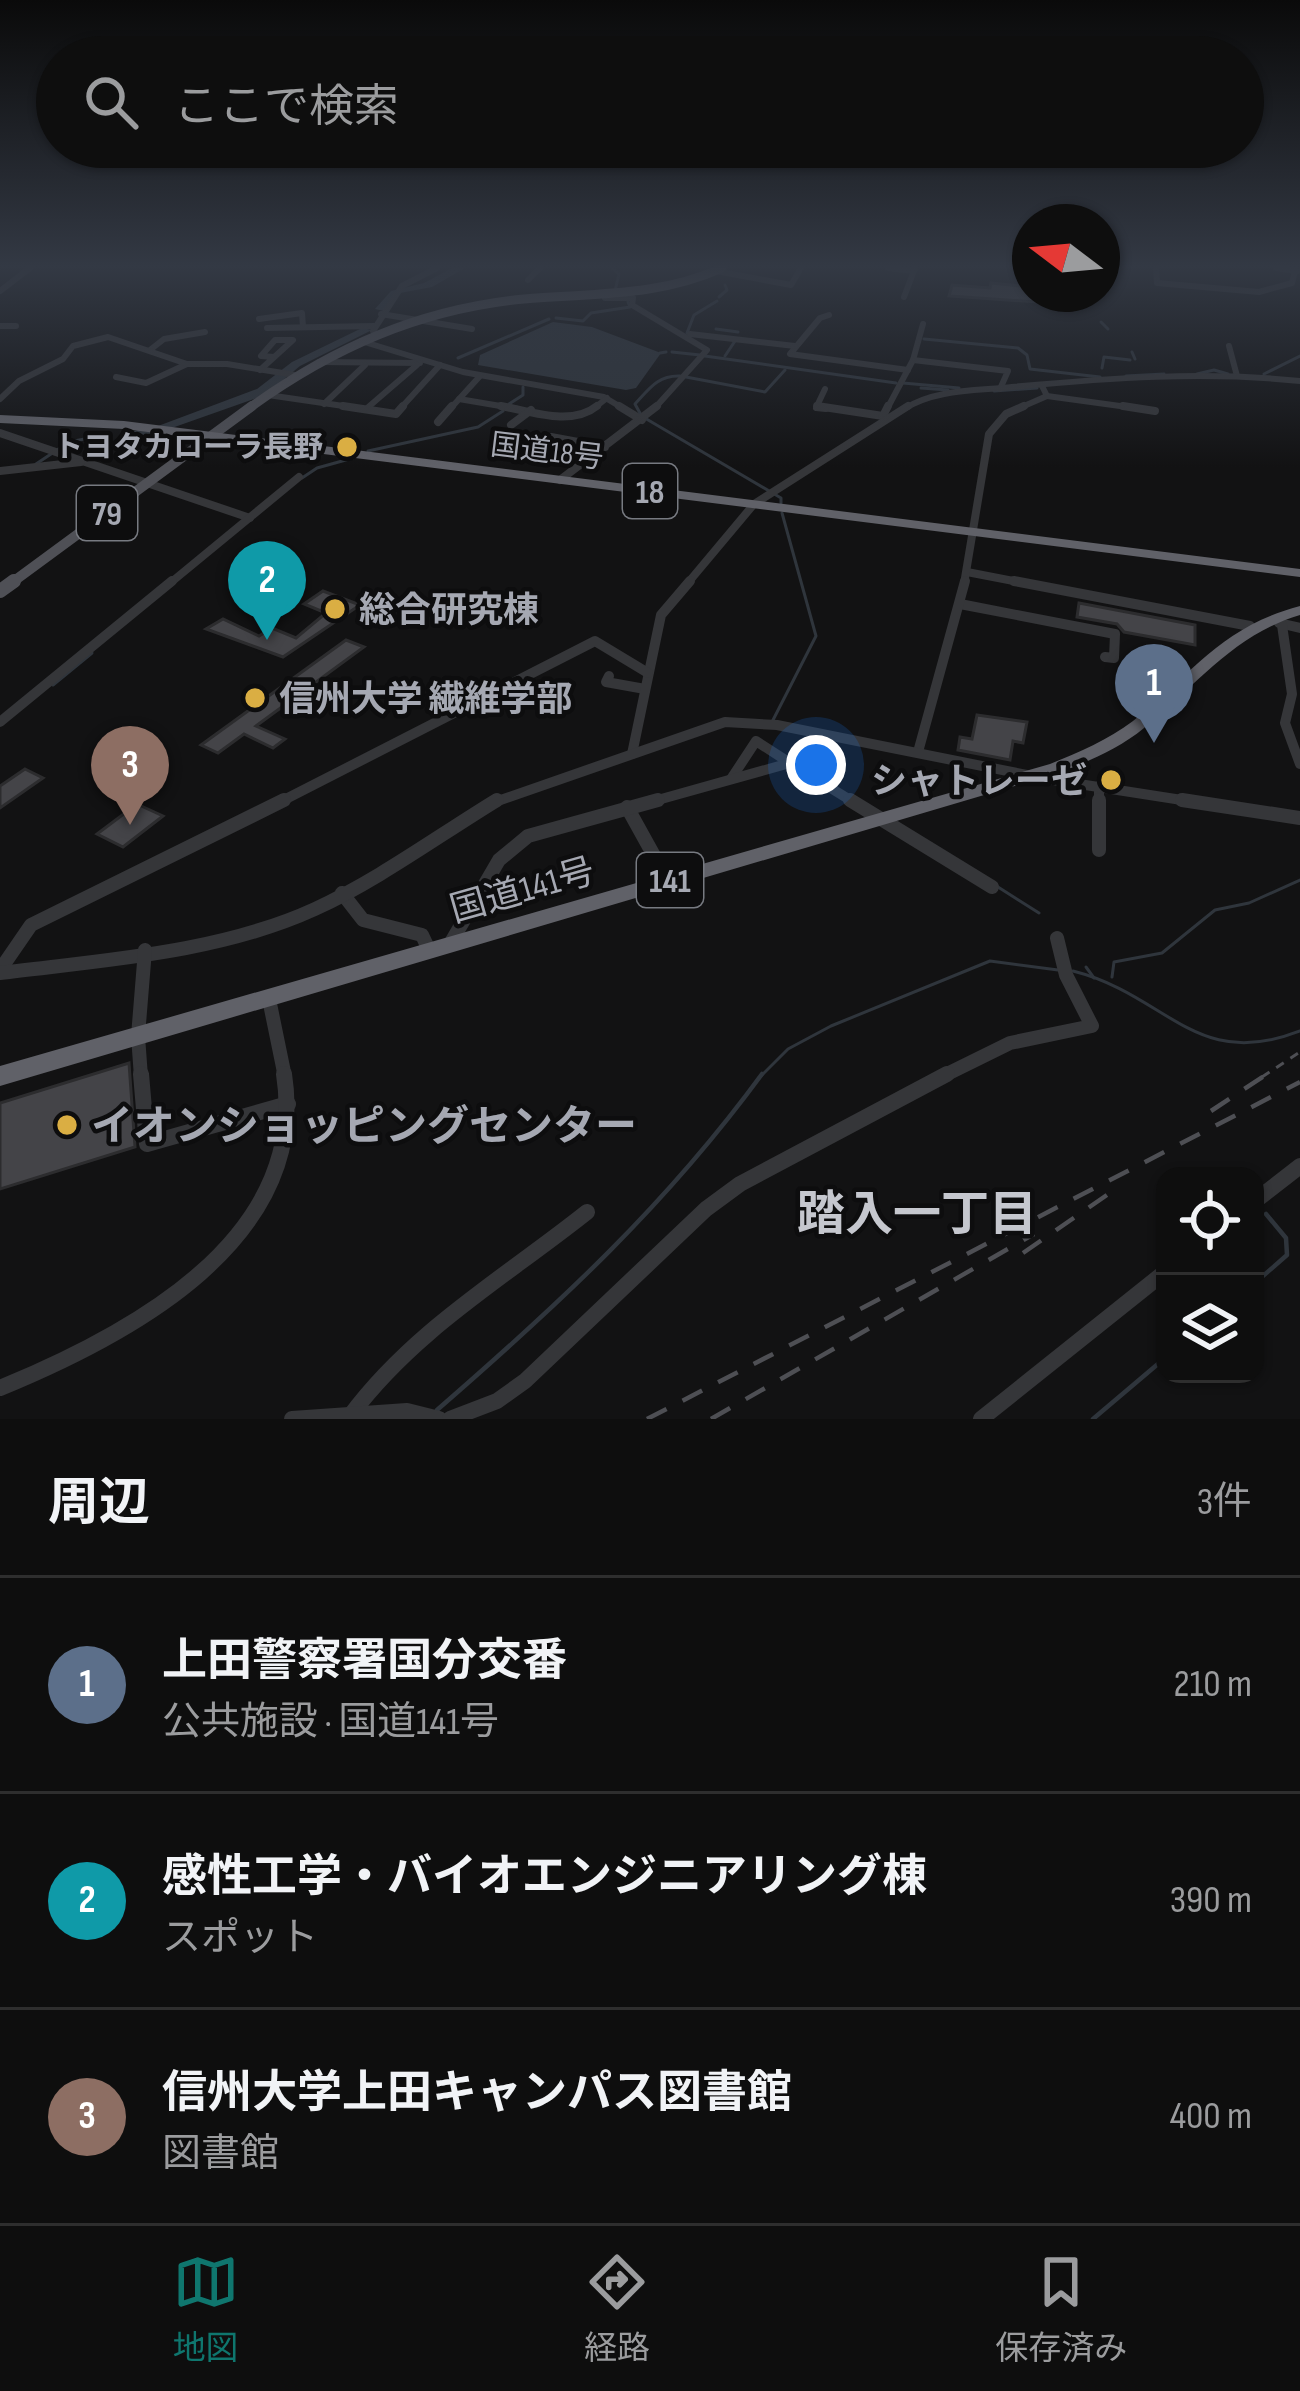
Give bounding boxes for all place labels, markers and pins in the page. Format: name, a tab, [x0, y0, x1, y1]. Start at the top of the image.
place label: トヨタカローラ長野	[53, 430, 323, 466]
marker: トヨタカローラ長野	[334, 434, 360, 460]
pin: 2	[228, 541, 306, 640]
place label: 総合研究棟	[359, 590, 539, 633]
marker: 総合研究棟	[322, 596, 348, 622]
pin: 1	[1115, 644, 1193, 743]
place label: 信州大学 繊維学部	[279, 679, 573, 722]
marker: 信州大学 繊維学部	[242, 685, 268, 711]
pin: 3	[91, 726, 169, 825]
place label: シャトレーゼ	[871, 761, 1087, 804]
marker: シャトレーゼ	[1098, 767, 1124, 793]
place label: イオンショッピングセンター	[91, 1102, 637, 1153]
marker: イオンショッピングセンター	[54, 1112, 80, 1138]

